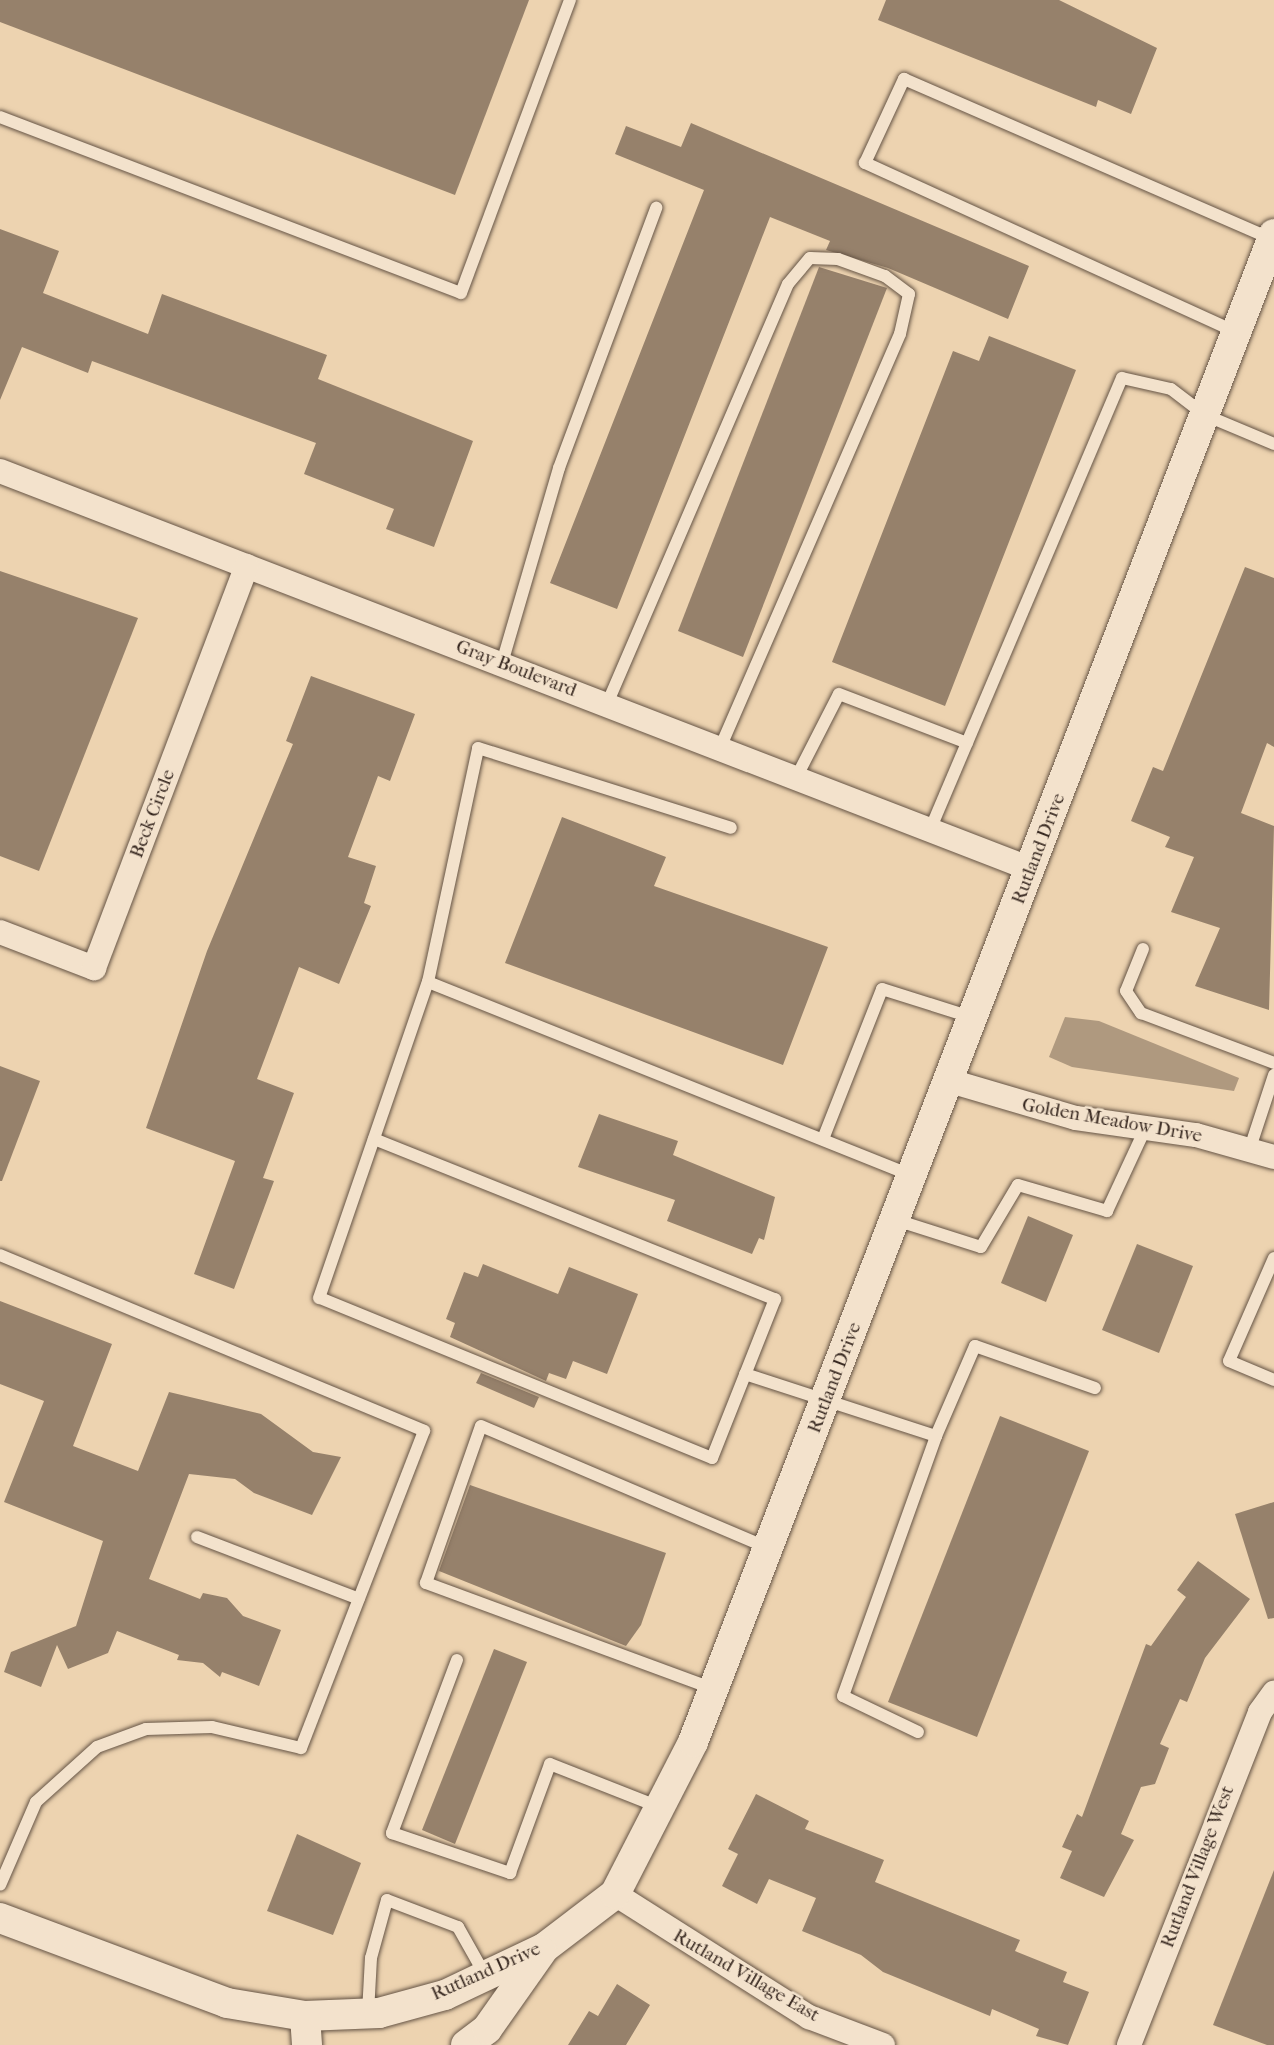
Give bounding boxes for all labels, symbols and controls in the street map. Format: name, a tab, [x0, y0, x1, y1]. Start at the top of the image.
street label: Gray Boulevard	[452, 636, 580, 702]
street label: Beck Circle	[126, 766, 180, 862]
street label: Rutland Drive	[1007, 790, 1071, 908]
street label: Golden Meadow Drive	[1020, 1094, 1204, 1148]
street label: Rutland Drive	[803, 1319, 867, 1437]
street label: Rutland Village West	[1157, 1783, 1239, 1951]
street label: Rutland Village East	[669, 1925, 823, 2027]
street label: Rutland Drive	[428, 1938, 544, 2006]

